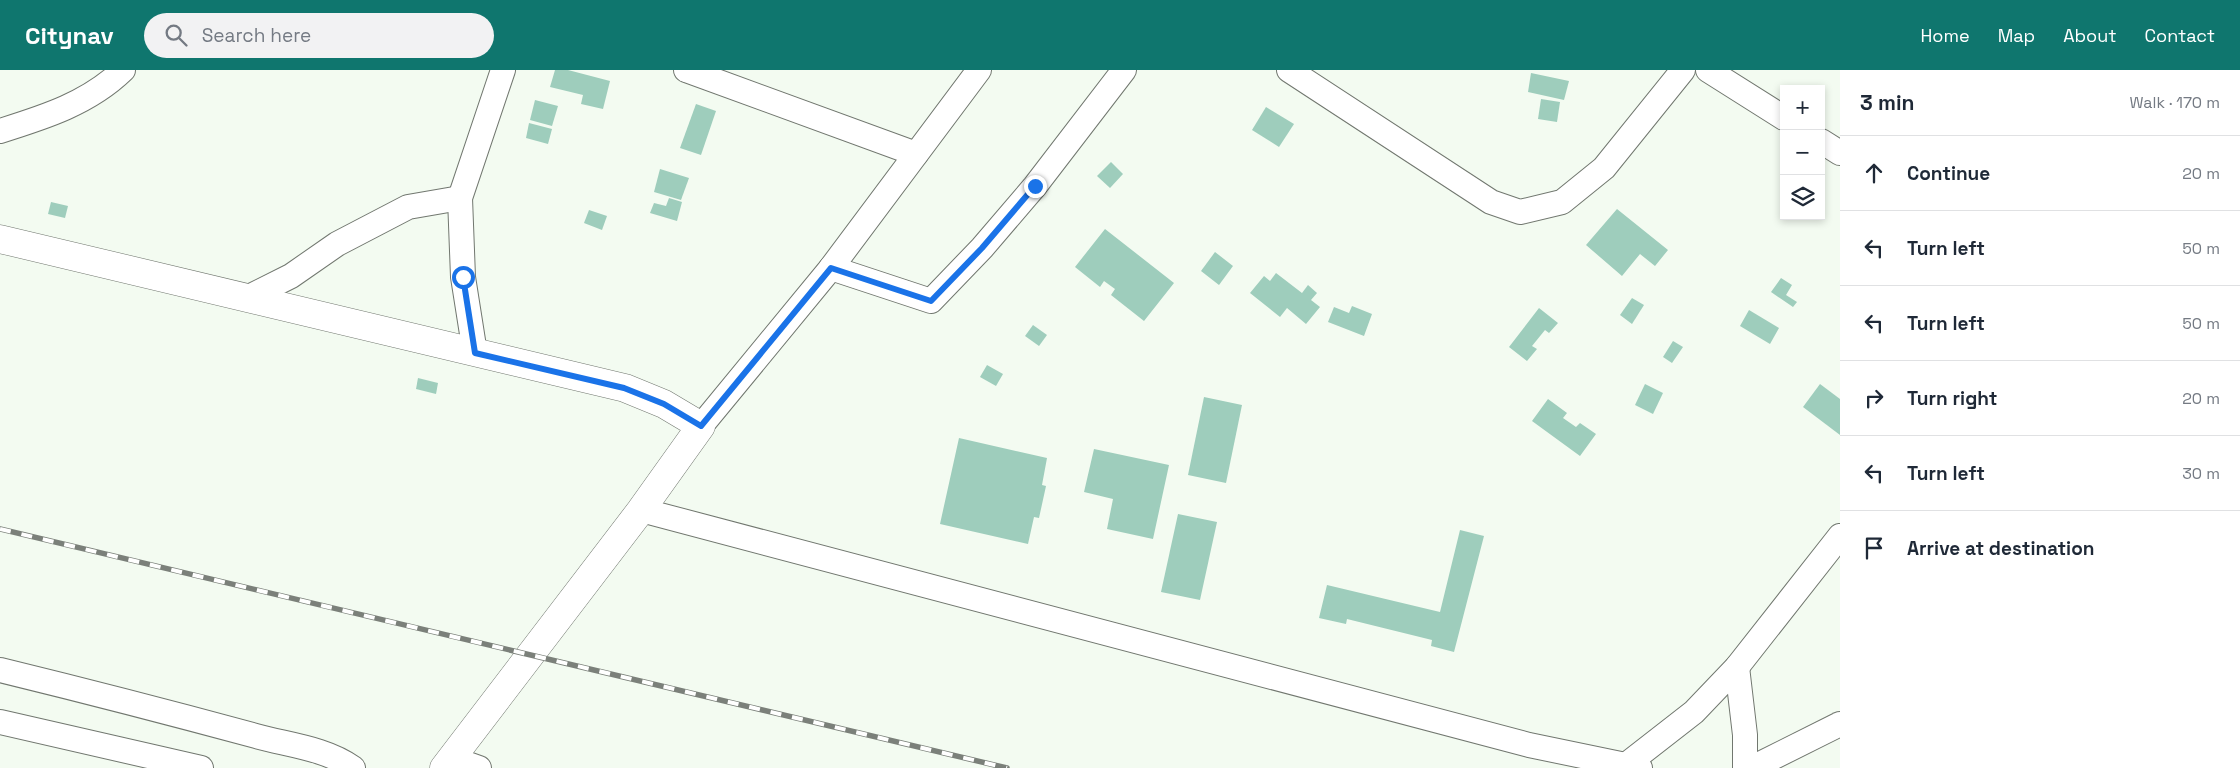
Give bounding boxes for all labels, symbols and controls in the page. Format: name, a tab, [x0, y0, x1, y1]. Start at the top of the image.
search box	[144, 13, 494, 58]
text: Citynav	[25, 20, 114, 51]
icon: search	[162, 21, 190, 49]
text: Search here	[202, 23, 311, 48]
text: Home	[1921, 24, 1970, 47]
text: Map	[1998, 24, 2035, 47]
text: About	[2063, 24, 2117, 47]
text: Contact	[2145, 24, 2215, 47]
map controls	[1780, 85, 1825, 220]
button: +	[1780, 85, 1825, 130]
text: 3 min	[1860, 89, 1915, 116]
text: Walk · 170 m	[2130, 92, 2220, 113]
button: −	[1780, 130, 1825, 175]
icon: ahead	[1860, 159, 1888, 187]
text: Continue	[1907, 161, 1990, 186]
text: 20 m	[2182, 163, 2220, 184]
route end	[1024, 175, 1047, 198]
button: layers	[1780, 175, 1825, 220]
icon: left	[1860, 234, 1888, 262]
text: Turn left	[1907, 236, 1985, 261]
text: 50 m	[2182, 238, 2220, 259]
route start	[452, 266, 475, 289]
icon: left	[1860, 309, 1888, 337]
text: Turn left	[1907, 311, 1985, 336]
text: 50 m	[2182, 313, 2220, 334]
icon: right	[1860, 384, 1888, 412]
text: Turn right	[1907, 386, 1997, 411]
text: 20 m	[2182, 388, 2220, 409]
icon: left	[1860, 459, 1888, 487]
text: Turn left	[1907, 461, 1985, 486]
text: 30 m	[2182, 463, 2220, 484]
icon: arrive	[1860, 534, 1888, 562]
text: Arrive at destination	[1907, 536, 2095, 561]

